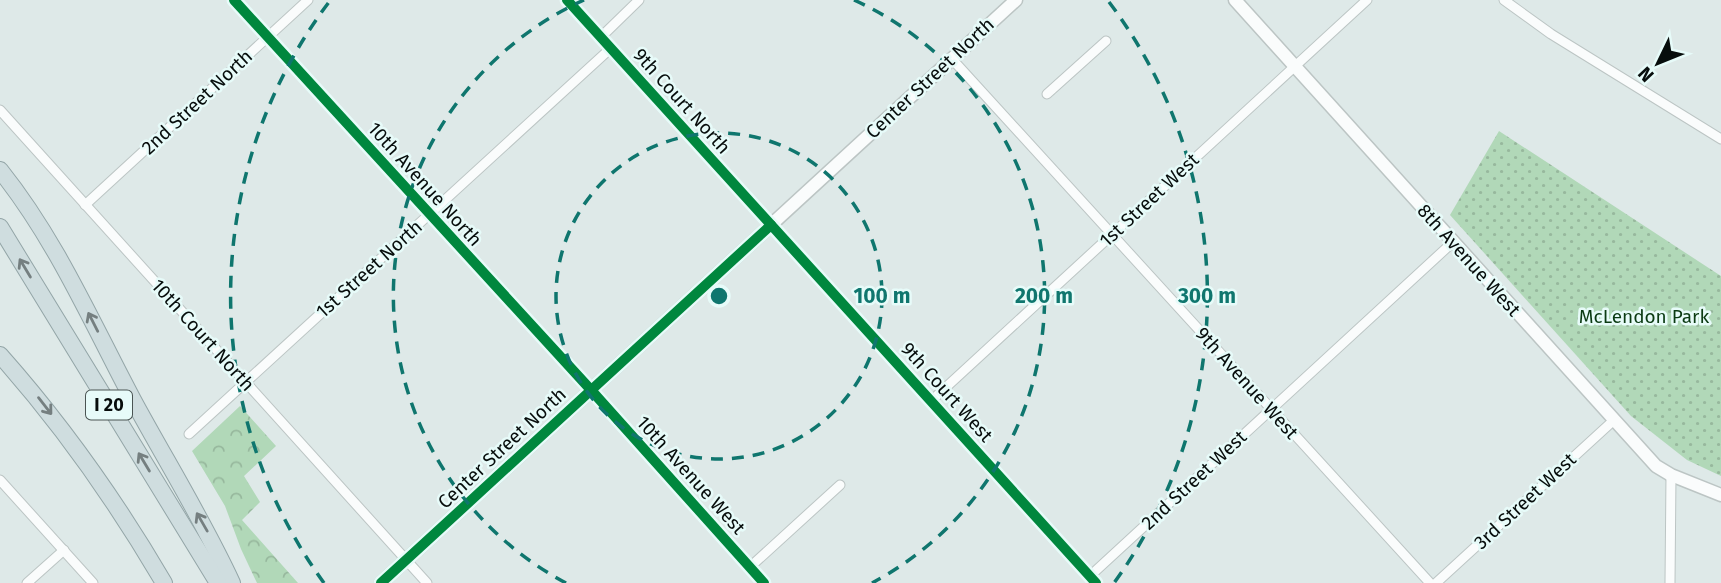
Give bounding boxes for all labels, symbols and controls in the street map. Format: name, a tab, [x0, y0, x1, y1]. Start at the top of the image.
street label: Center Street North	[861, 13, 999, 143]
north arrow	[1623, 28, 1693, 98]
street label: 9th Court North	[629, 43, 735, 159]
street label: 2nd Street North	[137, 45, 257, 159]
text: N	[1633, 62, 1659, 87]
street label: 10th Avenue North	[363, 117, 487, 251]
street label: 1st Street West	[1095, 148, 1203, 252]
street label: 8th Avenue West	[1413, 199, 1526, 321]
street label: 1st Street North	[311, 215, 427, 323]
one-way arrow	[18, 259, 33, 278]
street label: 10th Court North	[147, 274, 259, 396]
text: 100 m	[853, 283, 911, 309]
text: 200 m	[1015, 283, 1073, 309]
text: 300 m	[1177, 283, 1236, 309]
centre of rings	[707, 284, 731, 308]
park label: McLendon Park	[1579, 305, 1709, 328]
one-way arrow	[86, 312, 100, 333]
street label: 9th Avenue West	[1191, 322, 1303, 444]
street label: 9th Court West	[896, 337, 998, 447]
street label: Center Street North	[433, 383, 571, 513]
road number: I 20	[86, 390, 132, 419]
one-way arrow	[37, 397, 52, 415]
street label: 10th Avenue West	[632, 411, 750, 539]
street label: 2nd Street West	[1137, 425, 1251, 534]
street label: 3rd Street West	[1469, 448, 1581, 554]
one-way arrow	[137, 453, 151, 473]
one-way arrow	[195, 512, 209, 532]

